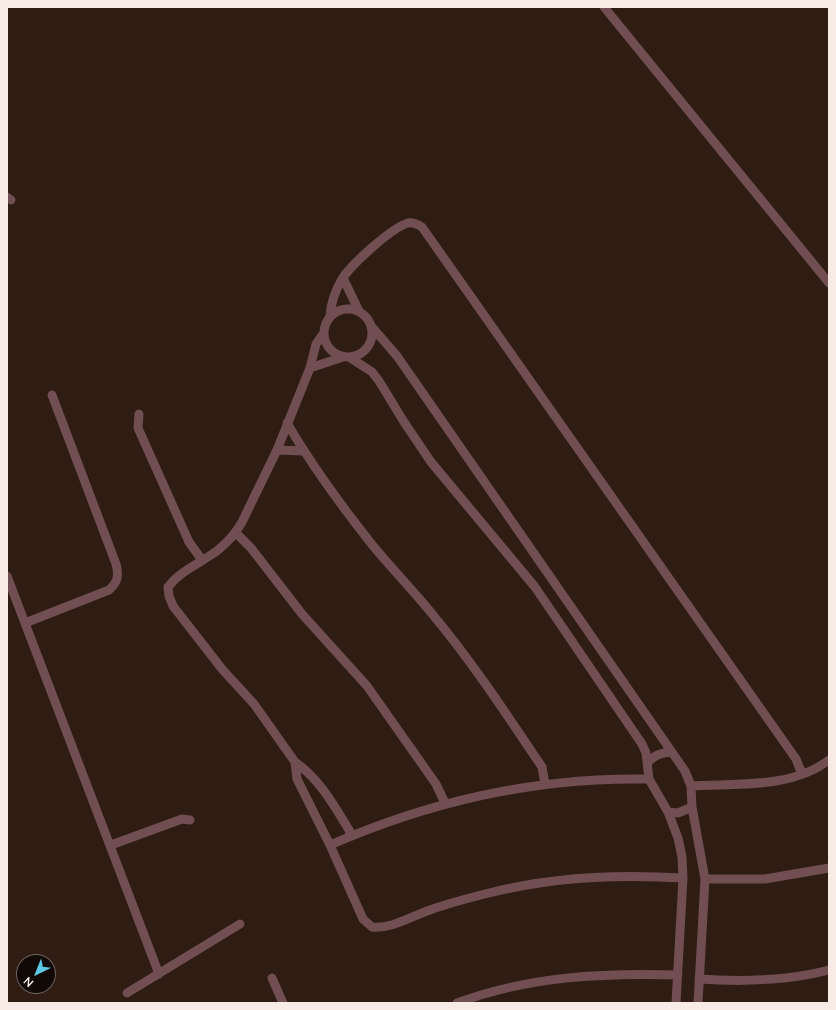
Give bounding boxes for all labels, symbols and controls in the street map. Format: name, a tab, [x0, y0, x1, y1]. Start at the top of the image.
north arrow	[16, 954, 56, 994]
text: N	[21, 975, 36, 990]

